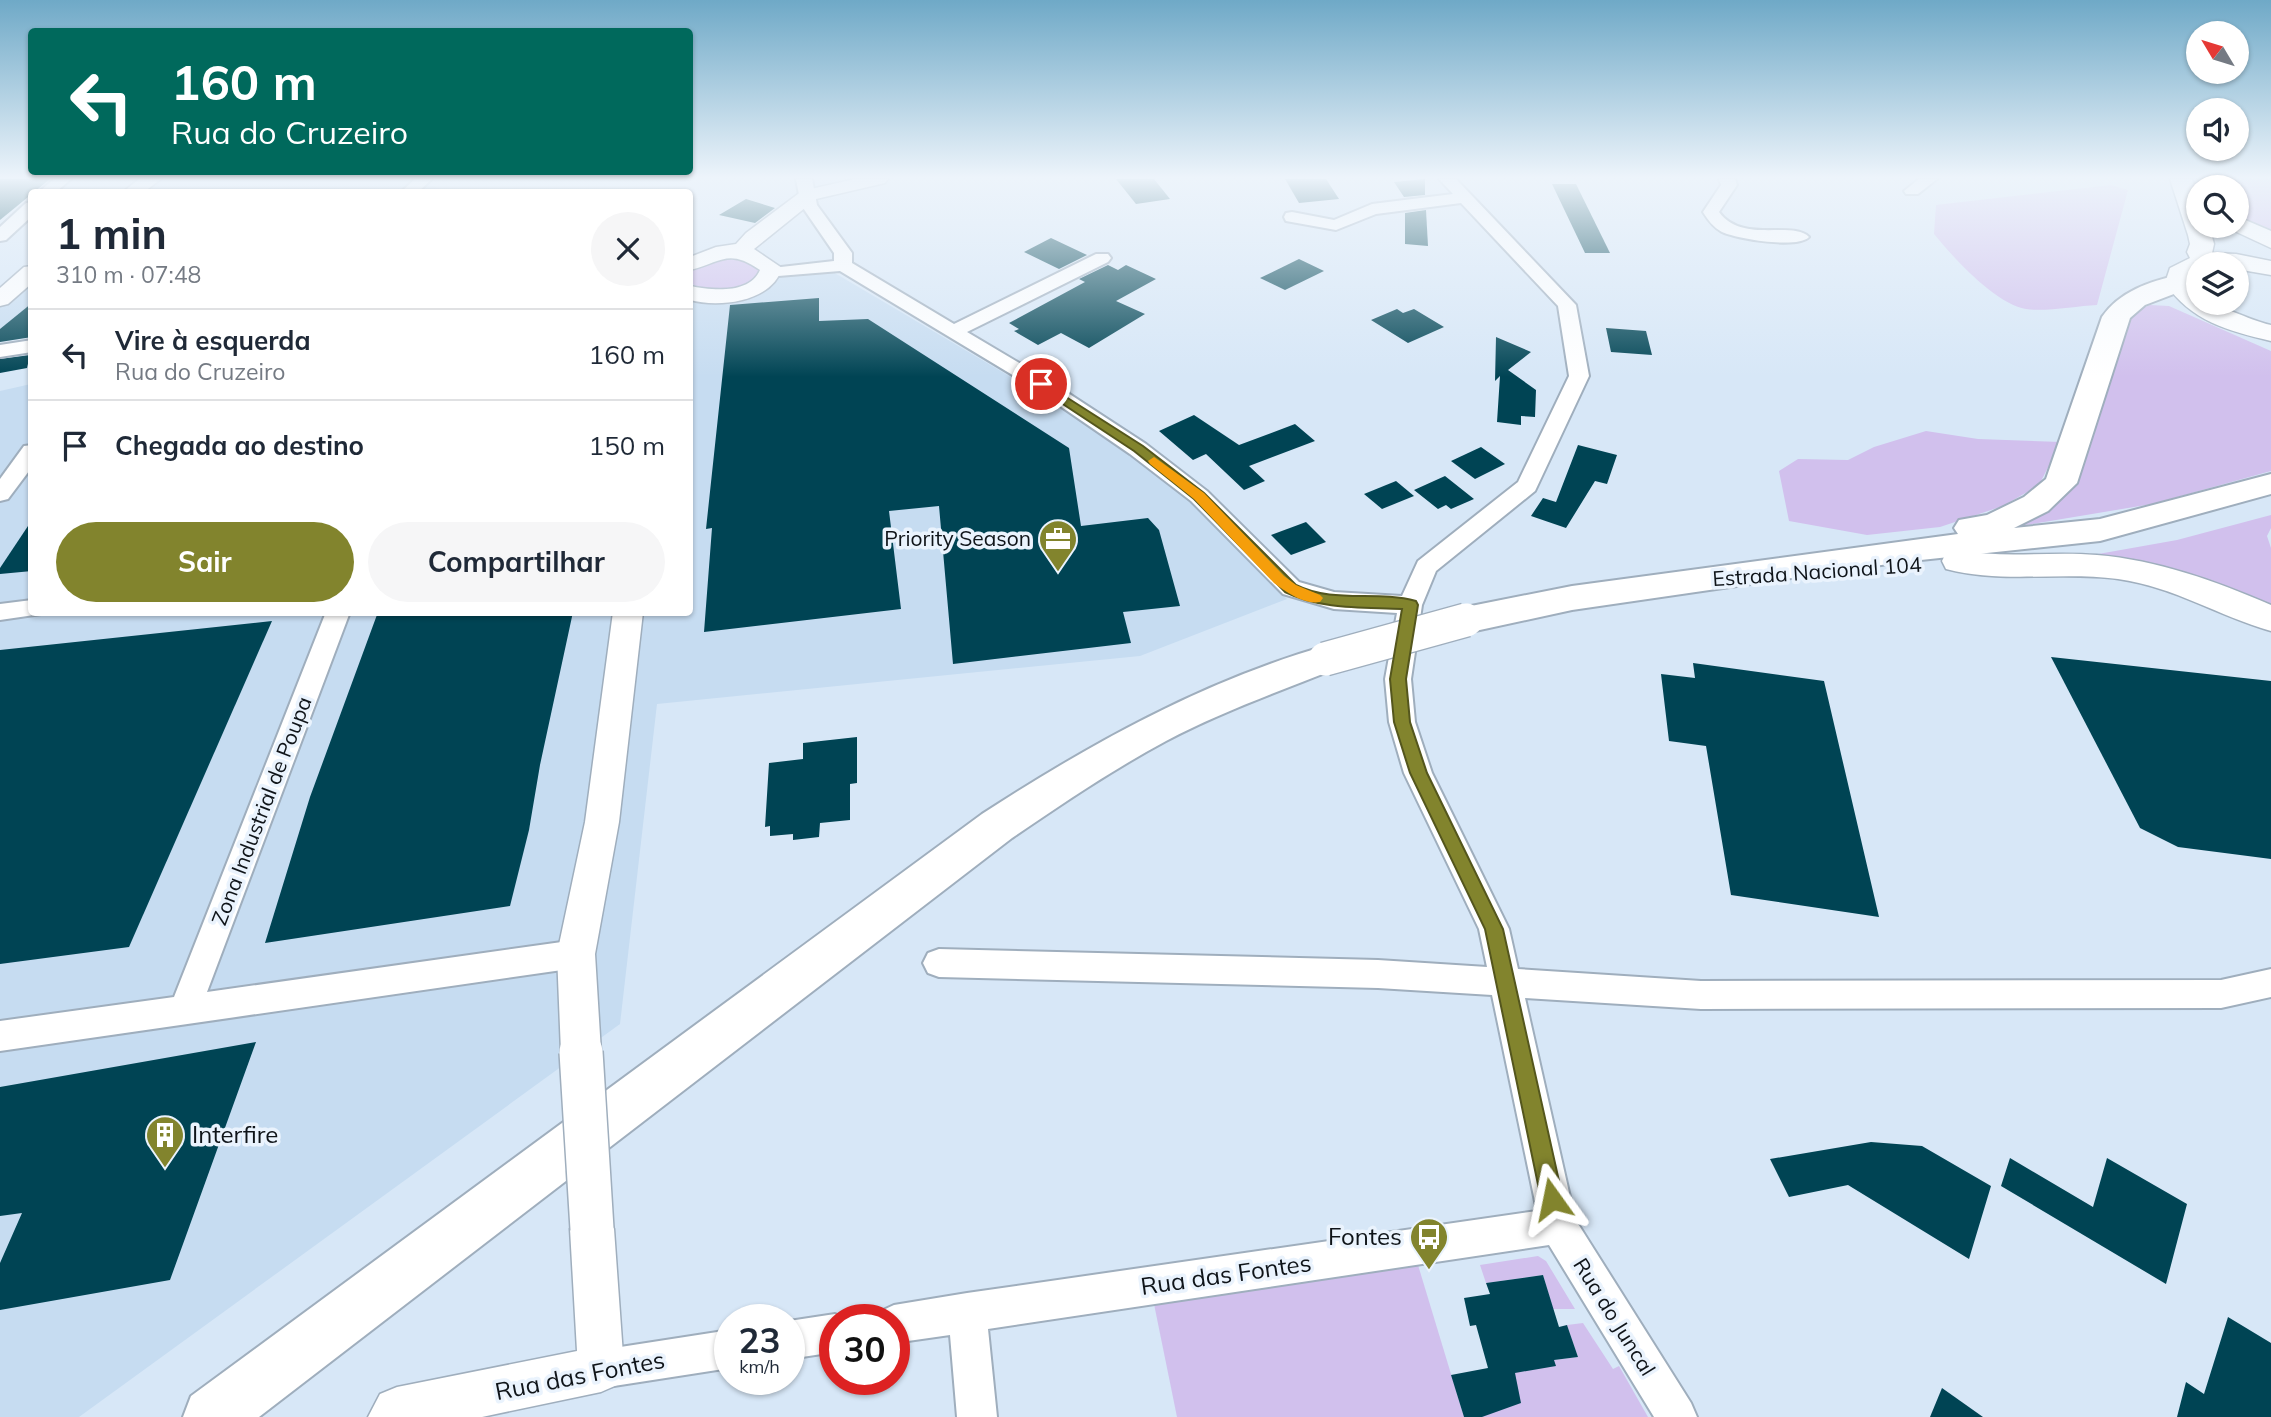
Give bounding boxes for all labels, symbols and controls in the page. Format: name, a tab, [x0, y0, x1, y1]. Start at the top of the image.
north arrow	[2186, 21, 2249, 84]
map controls	[2186, 21, 2249, 315]
text: 160 m	[171, 51, 317, 112]
icon: left	[56, 56, 147, 147]
button: sound	[2186, 98, 2249, 161]
text: Rua do Cruzeiro	[171, 112, 408, 152]
button: search	[2186, 175, 2249, 238]
text: 1 min	[56, 207, 167, 260]
button: close	[591, 212, 665, 286]
button: layers	[2186, 252, 2249, 315]
text: 310 m · 07:48	[56, 260, 201, 289]
text: Vire à esquerda	[115, 324, 311, 357]
icon: left	[56, 336, 94, 374]
text: 160 m	[589, 338, 665, 371]
pin	[1011, 354, 1071, 414]
text: Rua do Cruzeiro	[115, 357, 285, 386]
icon: arrive	[1022, 365, 1060, 403]
icon: arrive	[56, 427, 94, 465]
text: Chegada ao destino	[115, 429, 364, 462]
text: 150 m	[589, 429, 665, 462]
office icon: Priority Season	[1037, 518, 1079, 573]
button: Sair	[56, 522, 354, 602]
button: Compartilhar	[368, 522, 665, 602]
place label: Priority Season	[884, 525, 1031, 551]
street label: Estrada Nacional 104	[1712, 551, 1923, 591]
street label: Zona Industrial de Poupa	[205, 693, 317, 928]
building icon: Interfire	[144, 1114, 186, 1169]
place label: Interfire	[192, 1119, 278, 1149]
position arrow	[1515, 1162, 1589, 1236]
bus stop icon: Fontes	[1408, 1216, 1450, 1271]
place label: Fontes	[1328, 1221, 1402, 1251]
street label: Rua das Fontes	[1139, 1247, 1313, 1301]
street label: Rua do Juncal	[1568, 1253, 1661, 1380]
speed limit sign: 30	[819, 1304, 910, 1395]
text: 23	[738, 1318, 781, 1362]
street label: Rua das Fontes	[492, 1344, 667, 1406]
text: km/h	[739, 1355, 780, 1378]

